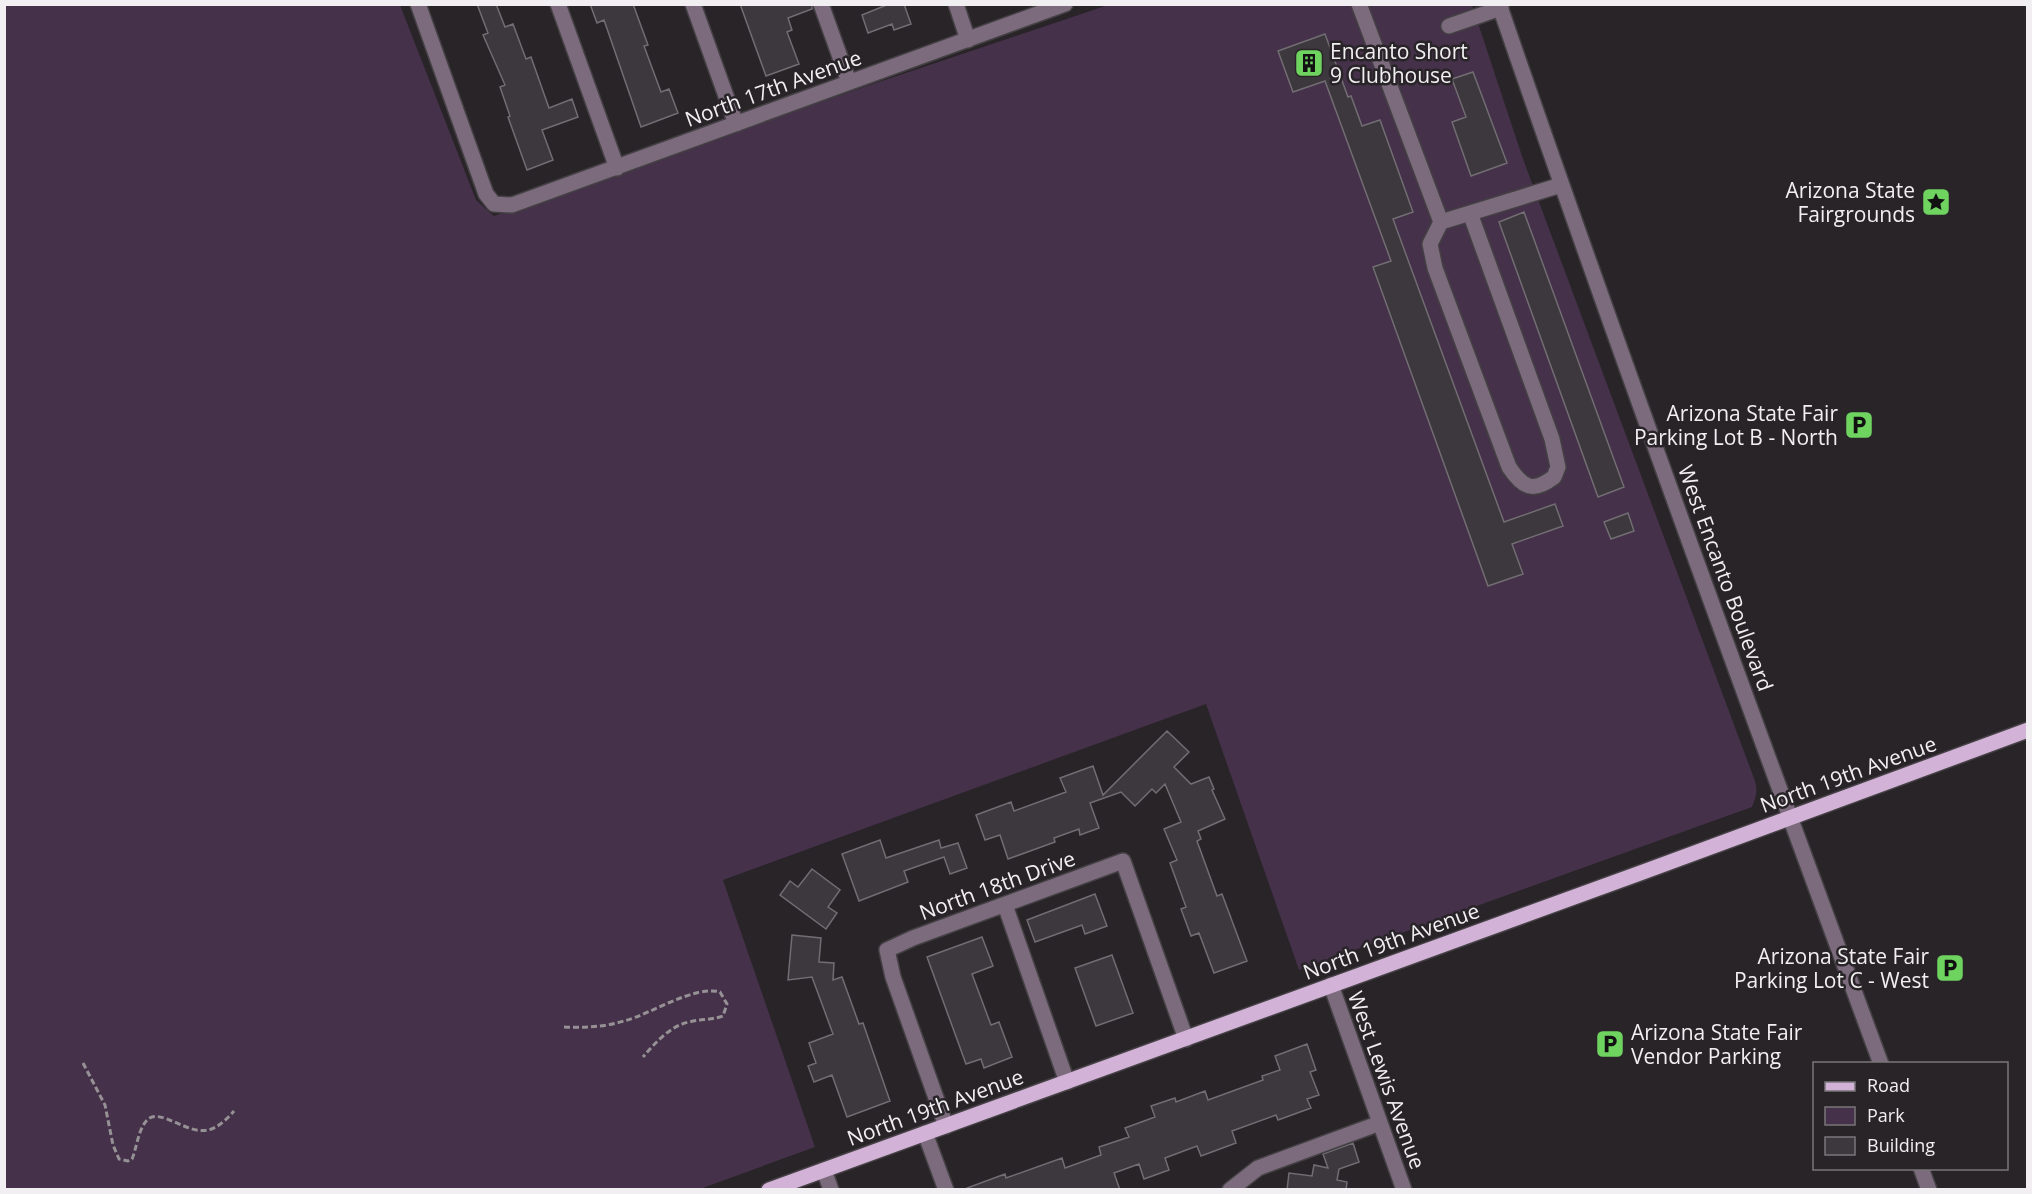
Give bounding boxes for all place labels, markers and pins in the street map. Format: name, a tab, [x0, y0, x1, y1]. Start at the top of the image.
place label: Encanto Short 9 Clubhouse	[1330, 37, 1468, 89]
building icon: Encanto Short 9 Clubhouse	[1293, 47, 1325, 79]
place label: Arizona State Fairgrounds	[1785, 176, 1915, 228]
place icon: Arizona State Fairgrounds	[1920, 186, 1952, 218]
place label: Arizona State Fair Parking Lot B - North	[1634, 399, 1838, 451]
parking icon: Arizona State Fair Parking Lot B - North	[1843, 409, 1875, 441]
place label: Arizona State Fair Parking Lot C - West	[1734, 942, 1929, 994]
parking icon: Arizona State Fair Parking Lot C - West	[1934, 952, 1966, 984]
place label: Arizona State Fair Vendor Parking	[1631, 1018, 1803, 1070]
parking icon: Arizona State Fair Vendor Parking	[1594, 1028, 1626, 1060]

